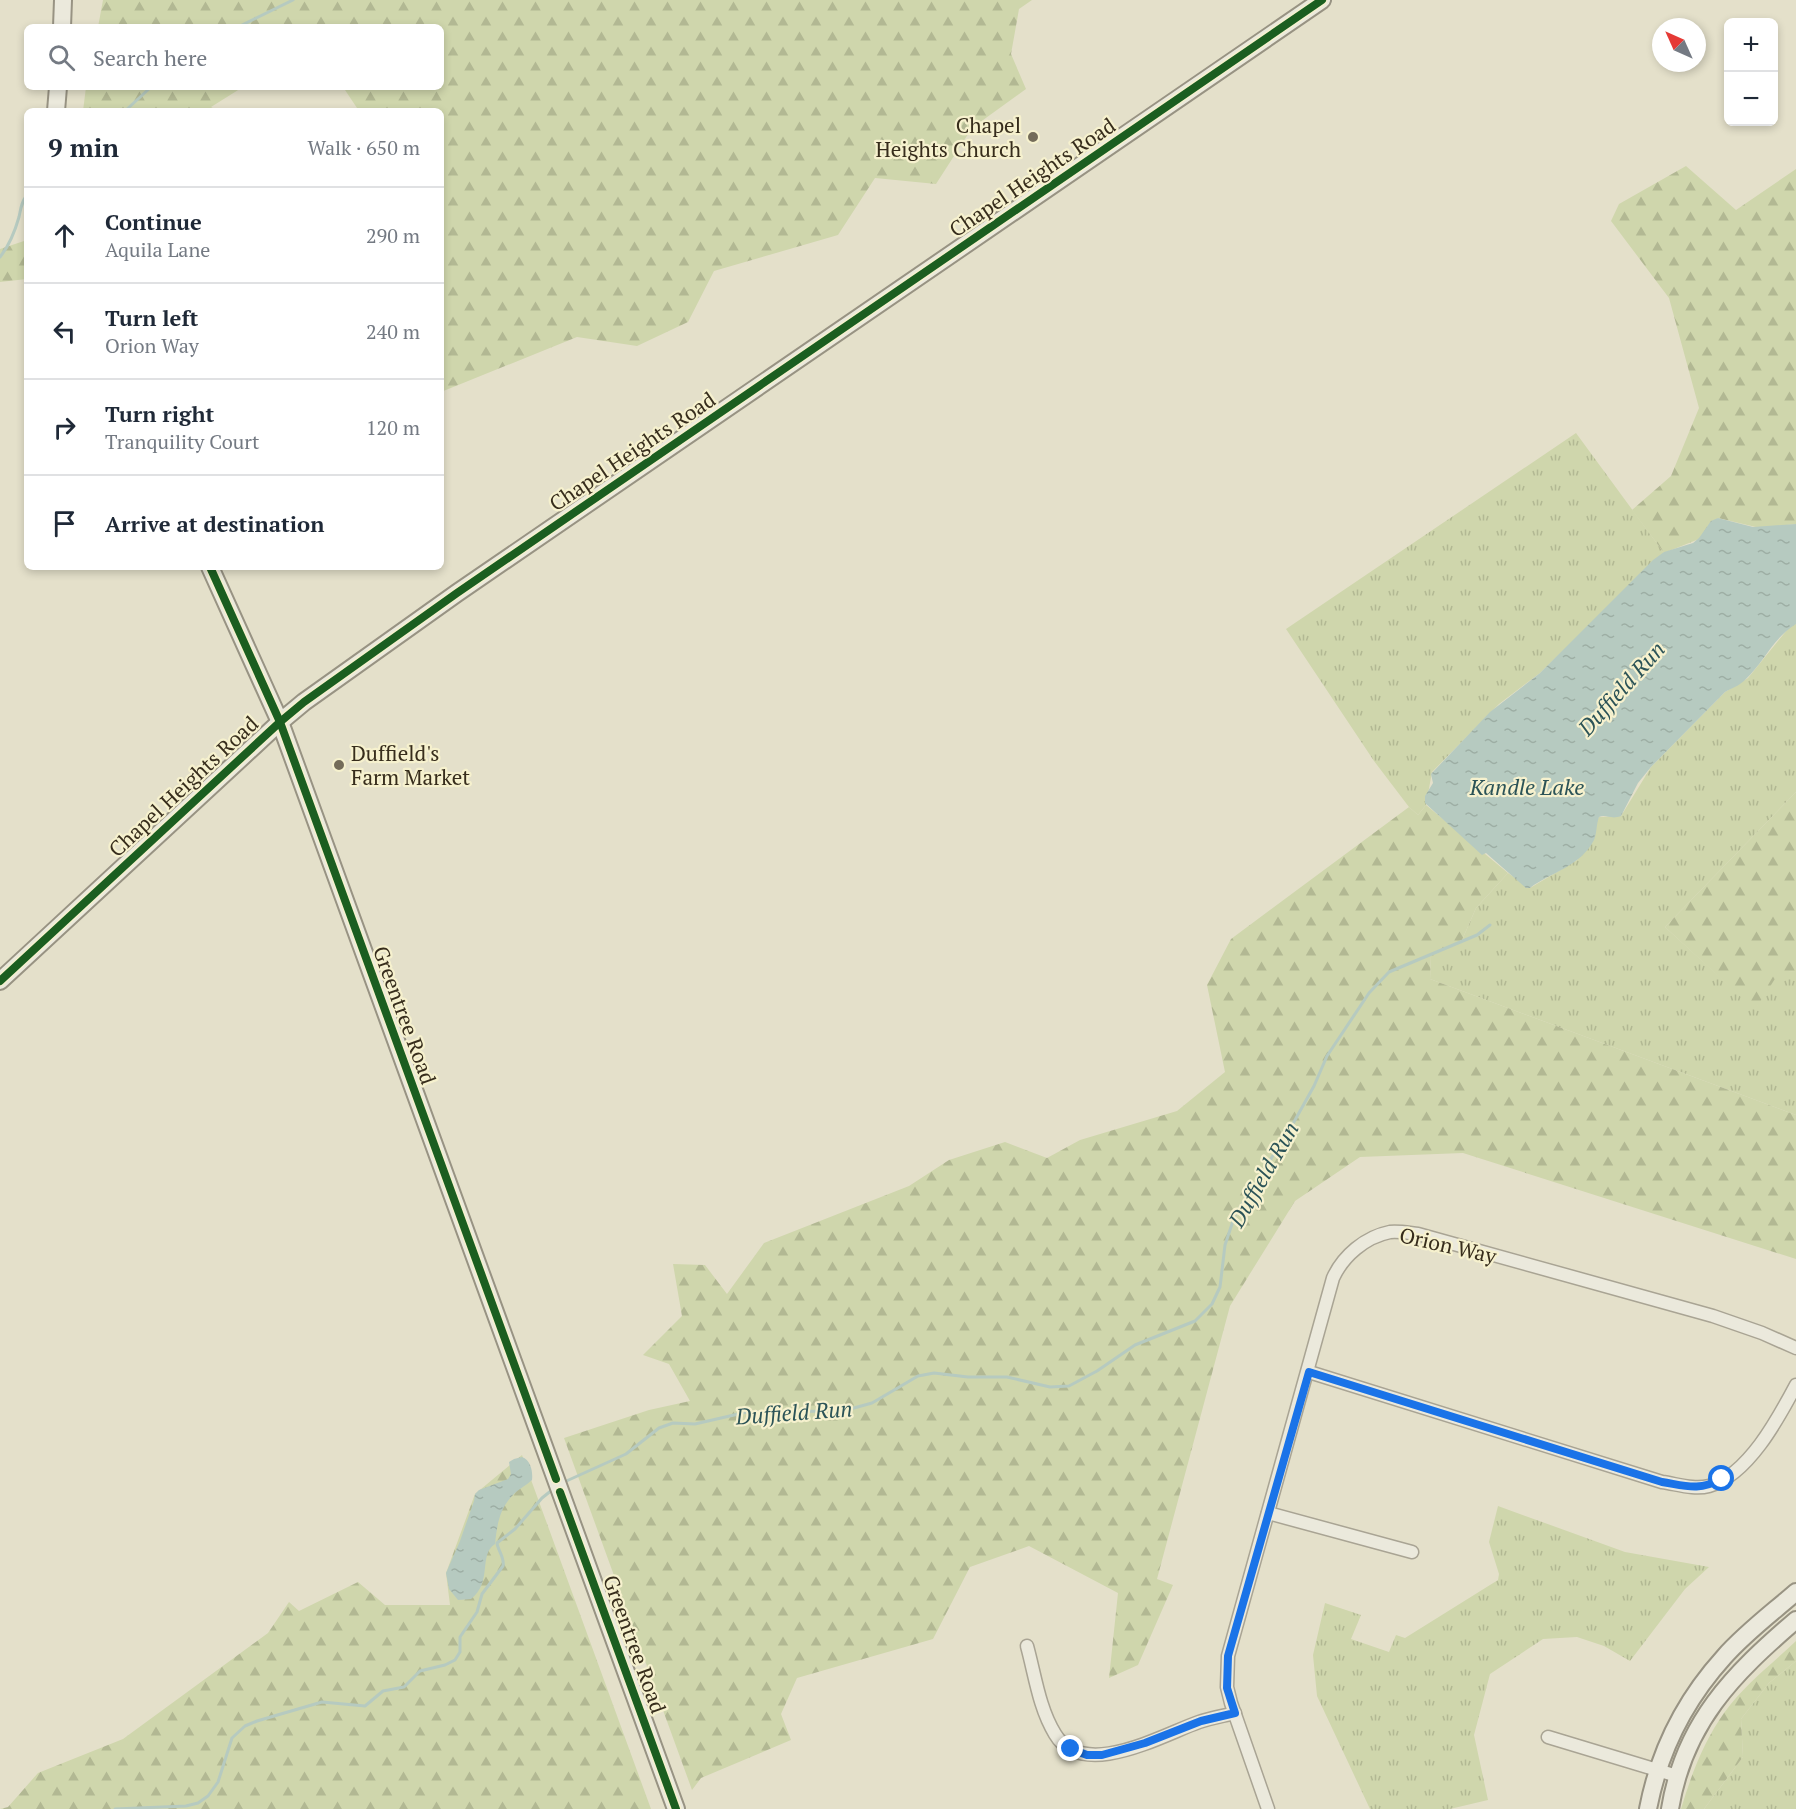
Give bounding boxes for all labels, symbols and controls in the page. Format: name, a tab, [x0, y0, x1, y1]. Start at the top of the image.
north arrow	[1652, 18, 1706, 72]
map controls	[1724, 18, 1778, 126]
button: +	[1724, 18, 1778, 72]
search box	[24, 24, 444, 90]
icon: search	[45, 41, 78, 74]
text: Search here	[93, 43, 207, 72]
button: −	[1724, 72, 1778, 126]
place label: Chapel Heights Church	[875, 111, 1021, 163]
street label: Chapel Heights Road	[943, 111, 1121, 243]
text: 9 min	[48, 130, 119, 164]
marker: Chapel Heights Church	[1026, 130, 1040, 144]
text: Walk · 650 m	[308, 134, 420, 161]
text: Continue	[105, 207, 202, 236]
icon: ahead	[48, 219, 81, 252]
text: 290 m	[366, 222, 420, 249]
text: Aquila Lane	[105, 236, 210, 263]
text: Turn left	[105, 303, 198, 332]
icon: left	[48, 315, 81, 348]
text: 240 m	[366, 318, 420, 345]
text: Orion Way	[105, 332, 199, 359]
street label: Chapel Heights Road	[543, 385, 721, 517]
text: Turn right	[105, 399, 214, 428]
icon: right	[48, 411, 81, 444]
text: 120 m	[366, 414, 420, 441]
text: Tranquility Court	[105, 428, 259, 455]
icon: arrive	[48, 507, 81, 540]
text: Arrive at destination	[105, 509, 324, 538]
water label: Duffield Run	[1570, 635, 1671, 742]
street label: Chapel Heights Road	[102, 709, 264, 863]
place label: Duffield's Farm Market	[351, 739, 470, 791]
marker: Duffield's Farm Market	[332, 758, 346, 772]
water label: Kandle Lake	[1469, 772, 1584, 801]
street label: Greentree Road	[367, 942, 443, 1088]
water label: Duffield Run	[1221, 1116, 1305, 1233]
street label: Orion Way	[1397, 1220, 1500, 1270]
water label: Duffield Run	[734, 1393, 853, 1431]
route start	[1708, 1465, 1734, 1491]
street label: Greentree Road	[597, 1571, 673, 1717]
route end	[1057, 1735, 1083, 1761]

